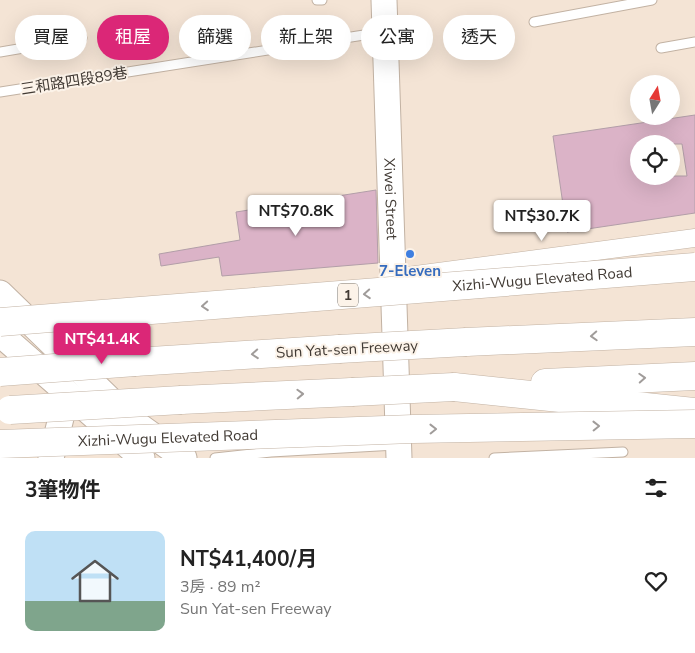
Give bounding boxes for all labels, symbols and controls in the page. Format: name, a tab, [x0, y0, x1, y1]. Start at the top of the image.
chip: 買屋	[15, 15, 87, 60]
chip: 租屋	[97, 15, 169, 60]
chip: 篩選	[179, 15, 251, 60]
chip: 新上架	[261, 15, 351, 60]
chip: 公寓	[361, 15, 433, 60]
chip: 透天	[443, 15, 515, 60]
street label: 三和路四段89巷	[19, 63, 129, 99]
north arrow	[630, 75, 680, 125]
map controls	[630, 75, 680, 185]
button: locate	[630, 135, 680, 185]
street label: Xiwei Street	[379, 158, 402, 241]
pin: NT$70.8K	[244, 194, 348, 237]
text: NT$70.8K	[259, 200, 333, 222]
pin: NT$30.7K	[490, 200, 594, 242]
text: NT$30.7K	[505, 205, 579, 227]
marker: 7-Eleven	[404, 248, 416, 260]
place label: 7-Eleven	[379, 261, 441, 281]
street label: Xizhi-Wugu Elevated Road	[452, 262, 633, 296]
road number: 1	[338, 284, 358, 306]
one-way arrow	[363, 288, 371, 299]
one-way arrow	[201, 301, 209, 312]
pin: NT$41.4K	[50, 322, 154, 365]
text: NT$41.4K	[65, 328, 139, 350]
one-way arrow	[590, 331, 598, 342]
street label: Sun Yat-sen Freeway	[276, 335, 419, 363]
one-way arrow	[251, 349, 259, 360]
one-way arrow	[638, 373, 646, 384]
one-way arrow	[296, 389, 304, 400]
one-way arrow	[592, 421, 600, 431]
one-way arrow	[430, 424, 438, 434]
street label: Xizhi-Wugu Elevated Road	[77, 425, 258, 451]
icon: filters	[642, 474, 670, 502]
text: 3筆物件	[25, 476, 101, 504]
text: NT$41,400/月	[180, 545, 317, 573]
icon: home	[65, 551, 125, 611]
icon: heart	[642, 567, 670, 595]
text: 3房 · 89 m²	[180, 576, 261, 598]
text: Sun Yat-sen Freeway	[180, 598, 332, 620]

